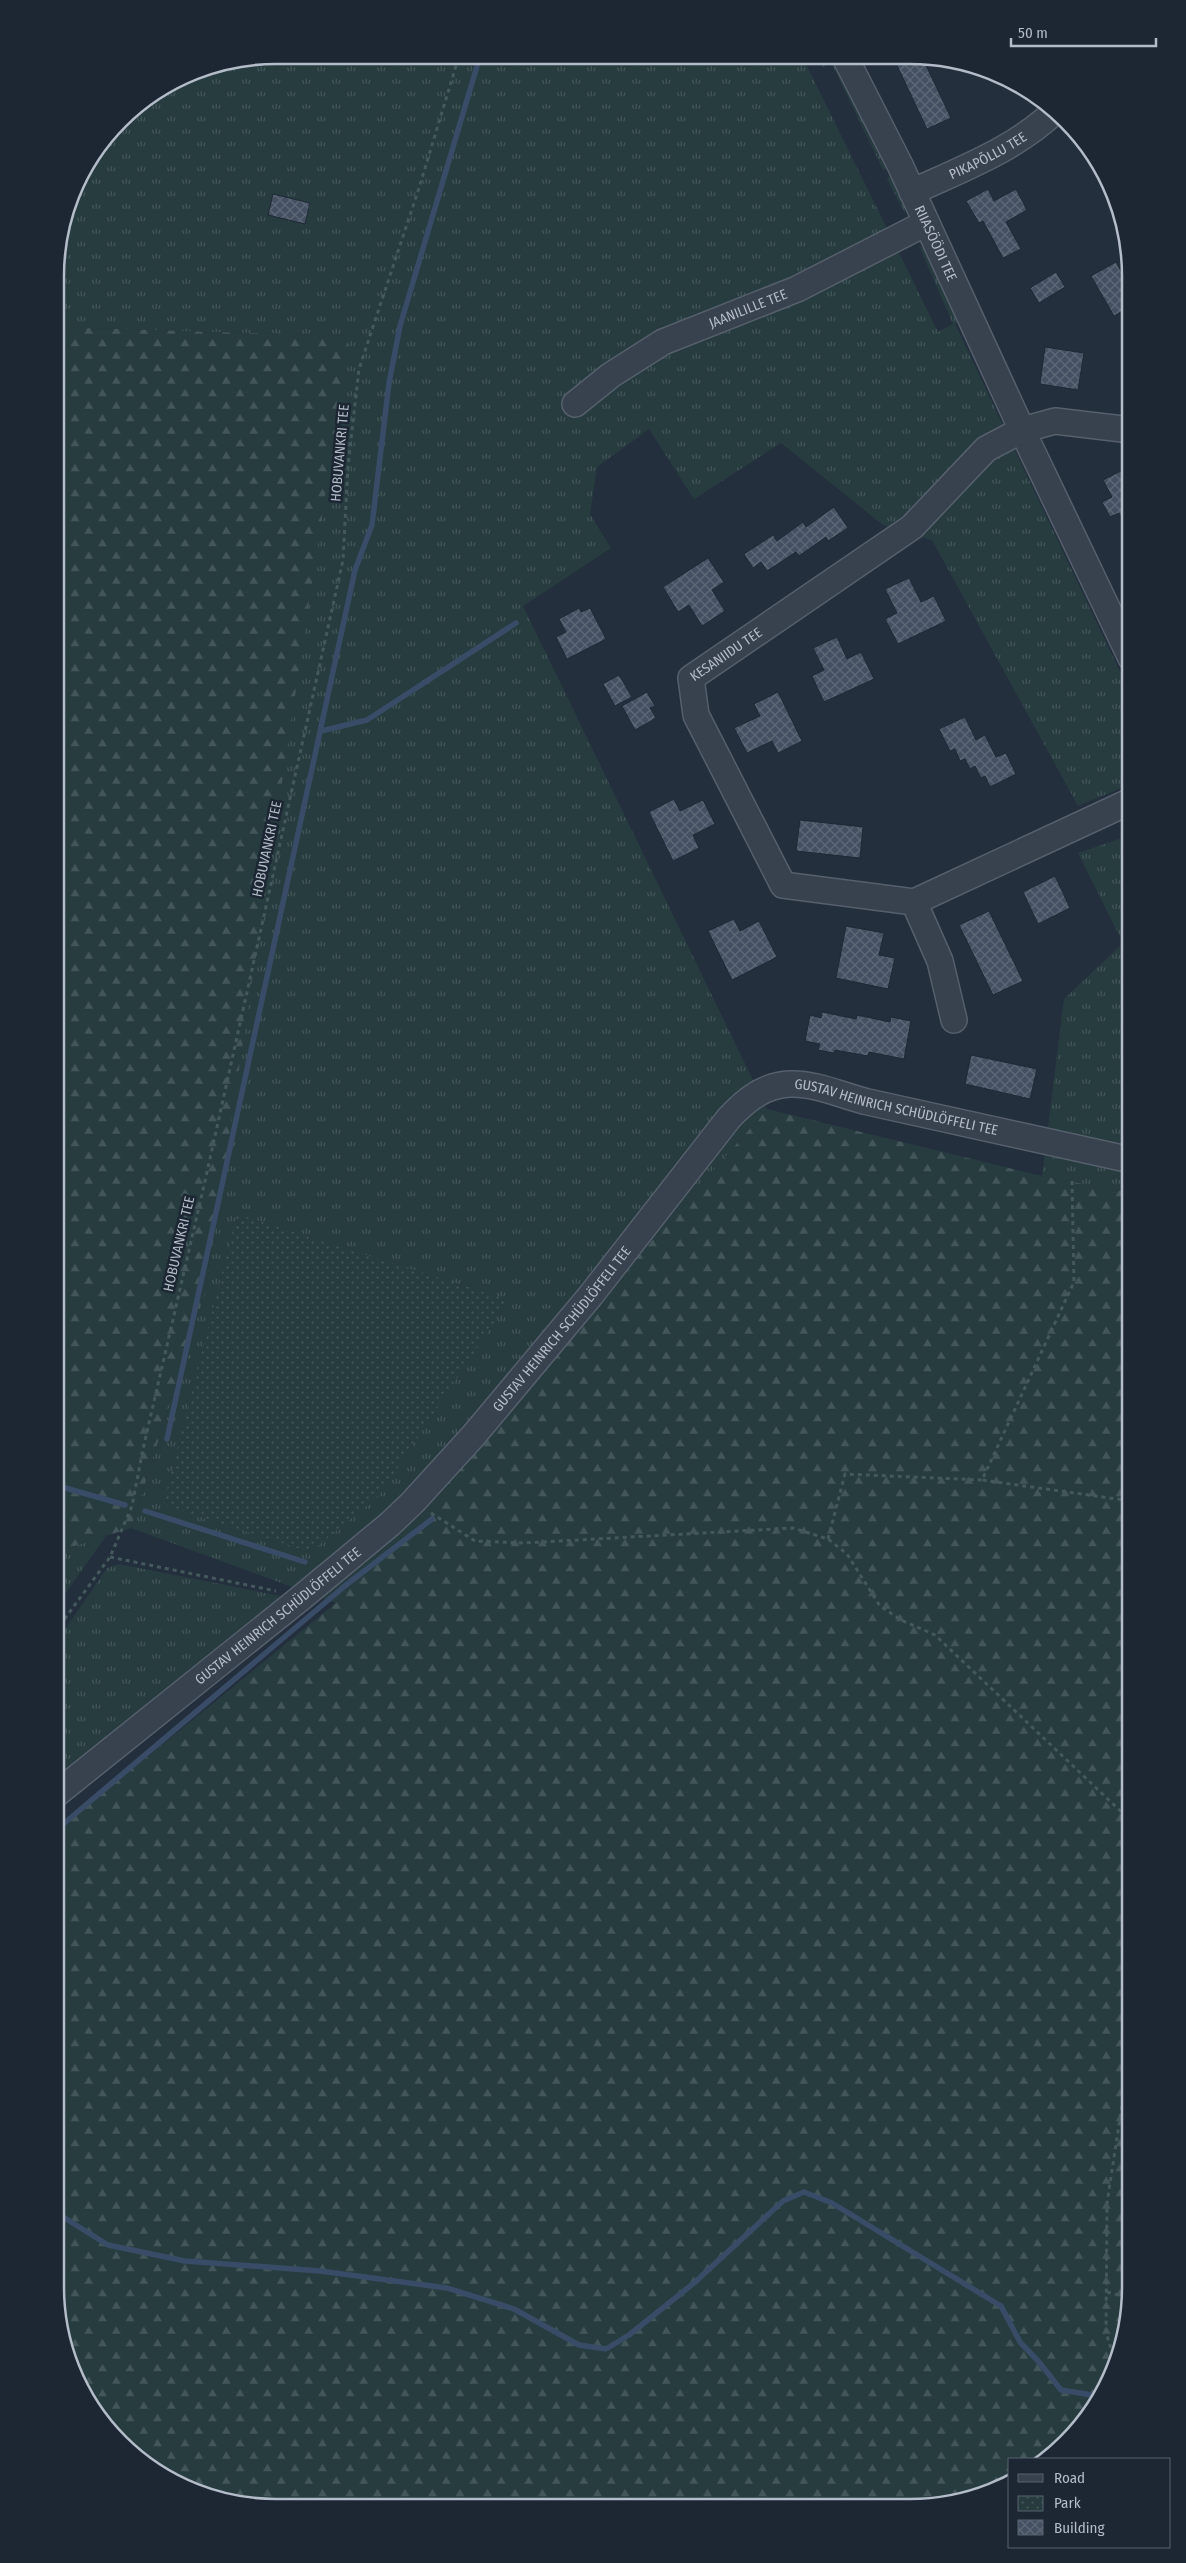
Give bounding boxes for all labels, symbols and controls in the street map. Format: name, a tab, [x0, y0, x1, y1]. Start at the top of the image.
scale bar	[1011, 15, 1156, 47]
text: 50 m	[1018, 24, 1048, 42]
street label: PIKAPÕLLU TEE	[946, 128, 1030, 183]
street label: RIIASÖÖDI TEE	[911, 203, 961, 284]
street label: JAANILILLE TEE	[706, 285, 790, 332]
street label: HOBUVANKRI TEE	[327, 403, 353, 502]
street label: KESANIIDU TEE	[687, 623, 765, 685]
street label: HOBUVANKRI TEE	[249, 799, 286, 898]
street label: GUSTAV HEINRICH SCHÜDLÖFFELI TEE	[794, 1075, 1000, 1139]
street label: HOBUVANKRI TEE	[160, 1194, 198, 1293]
street label: GUSTAV HEINRICH SCHÜDLÖFFELI TEE	[489, 1242, 635, 1415]
street label: GUSTAV HEINRICH SCHÜDLÖFFELI TEE	[191, 1543, 365, 1688]
legend	[1008, 2458, 1171, 2548]
text: Road	[1054, 2469, 1085, 2487]
text: Park	[1054, 2494, 1081, 2512]
text: Building	[1054, 2519, 1105, 2537]

